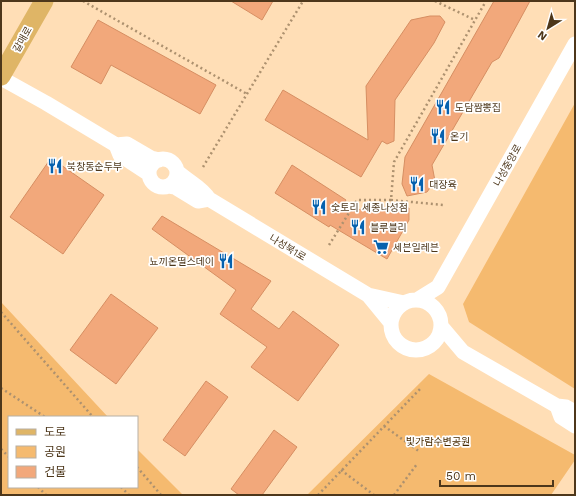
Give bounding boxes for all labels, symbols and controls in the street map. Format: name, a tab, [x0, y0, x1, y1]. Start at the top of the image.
north arrow	[528, 8, 568, 48]
street label: 갈매로	[11, 25, 34, 54]
text: N	[535, 28, 549, 43]
restaurant icon: 도담짬뽕집	[434, 98, 452, 116]
place label: 도담짬뽕집	[455, 102, 501, 113]
restaurant icon: 온기	[429, 127, 447, 145]
place label: 온기	[450, 131, 468, 142]
street label: 나성중앙로	[491, 142, 523, 188]
restaurant icon: 북창동순두부	[46, 157, 64, 175]
place label: 북창동순두부	[67, 161, 122, 172]
restaurant icon: 대장육	[408, 175, 426, 193]
place label: 대장육	[429, 179, 457, 190]
restaurant icon: 숯토리 세종나성점	[310, 198, 328, 216]
place label: 숯토리 세종나성점	[331, 202, 408, 213]
restaurant icon: 블루블리	[349, 218, 367, 236]
place label: 블루블리	[370, 222, 407, 233]
street label: 나성북1로	[267, 232, 308, 263]
supermarket icon: 세븐일레븐	[372, 238, 390, 256]
place label: 세븐일레븐	[393, 242, 439, 253]
restaurant icon: 뇨끼온떨스데이	[217, 252, 235, 270]
place label: 뇨끼온떨스데이	[150, 256, 214, 267]
legend	[8, 416, 138, 488]
text: 도로	[44, 425, 66, 439]
park label: 빛가람수변공원	[406, 436, 470, 447]
text: 공원	[44, 445, 66, 459]
scale bar	[440, 462, 553, 488]
text: 건물	[44, 465, 66, 479]
text: 50 m	[446, 469, 476, 483]

